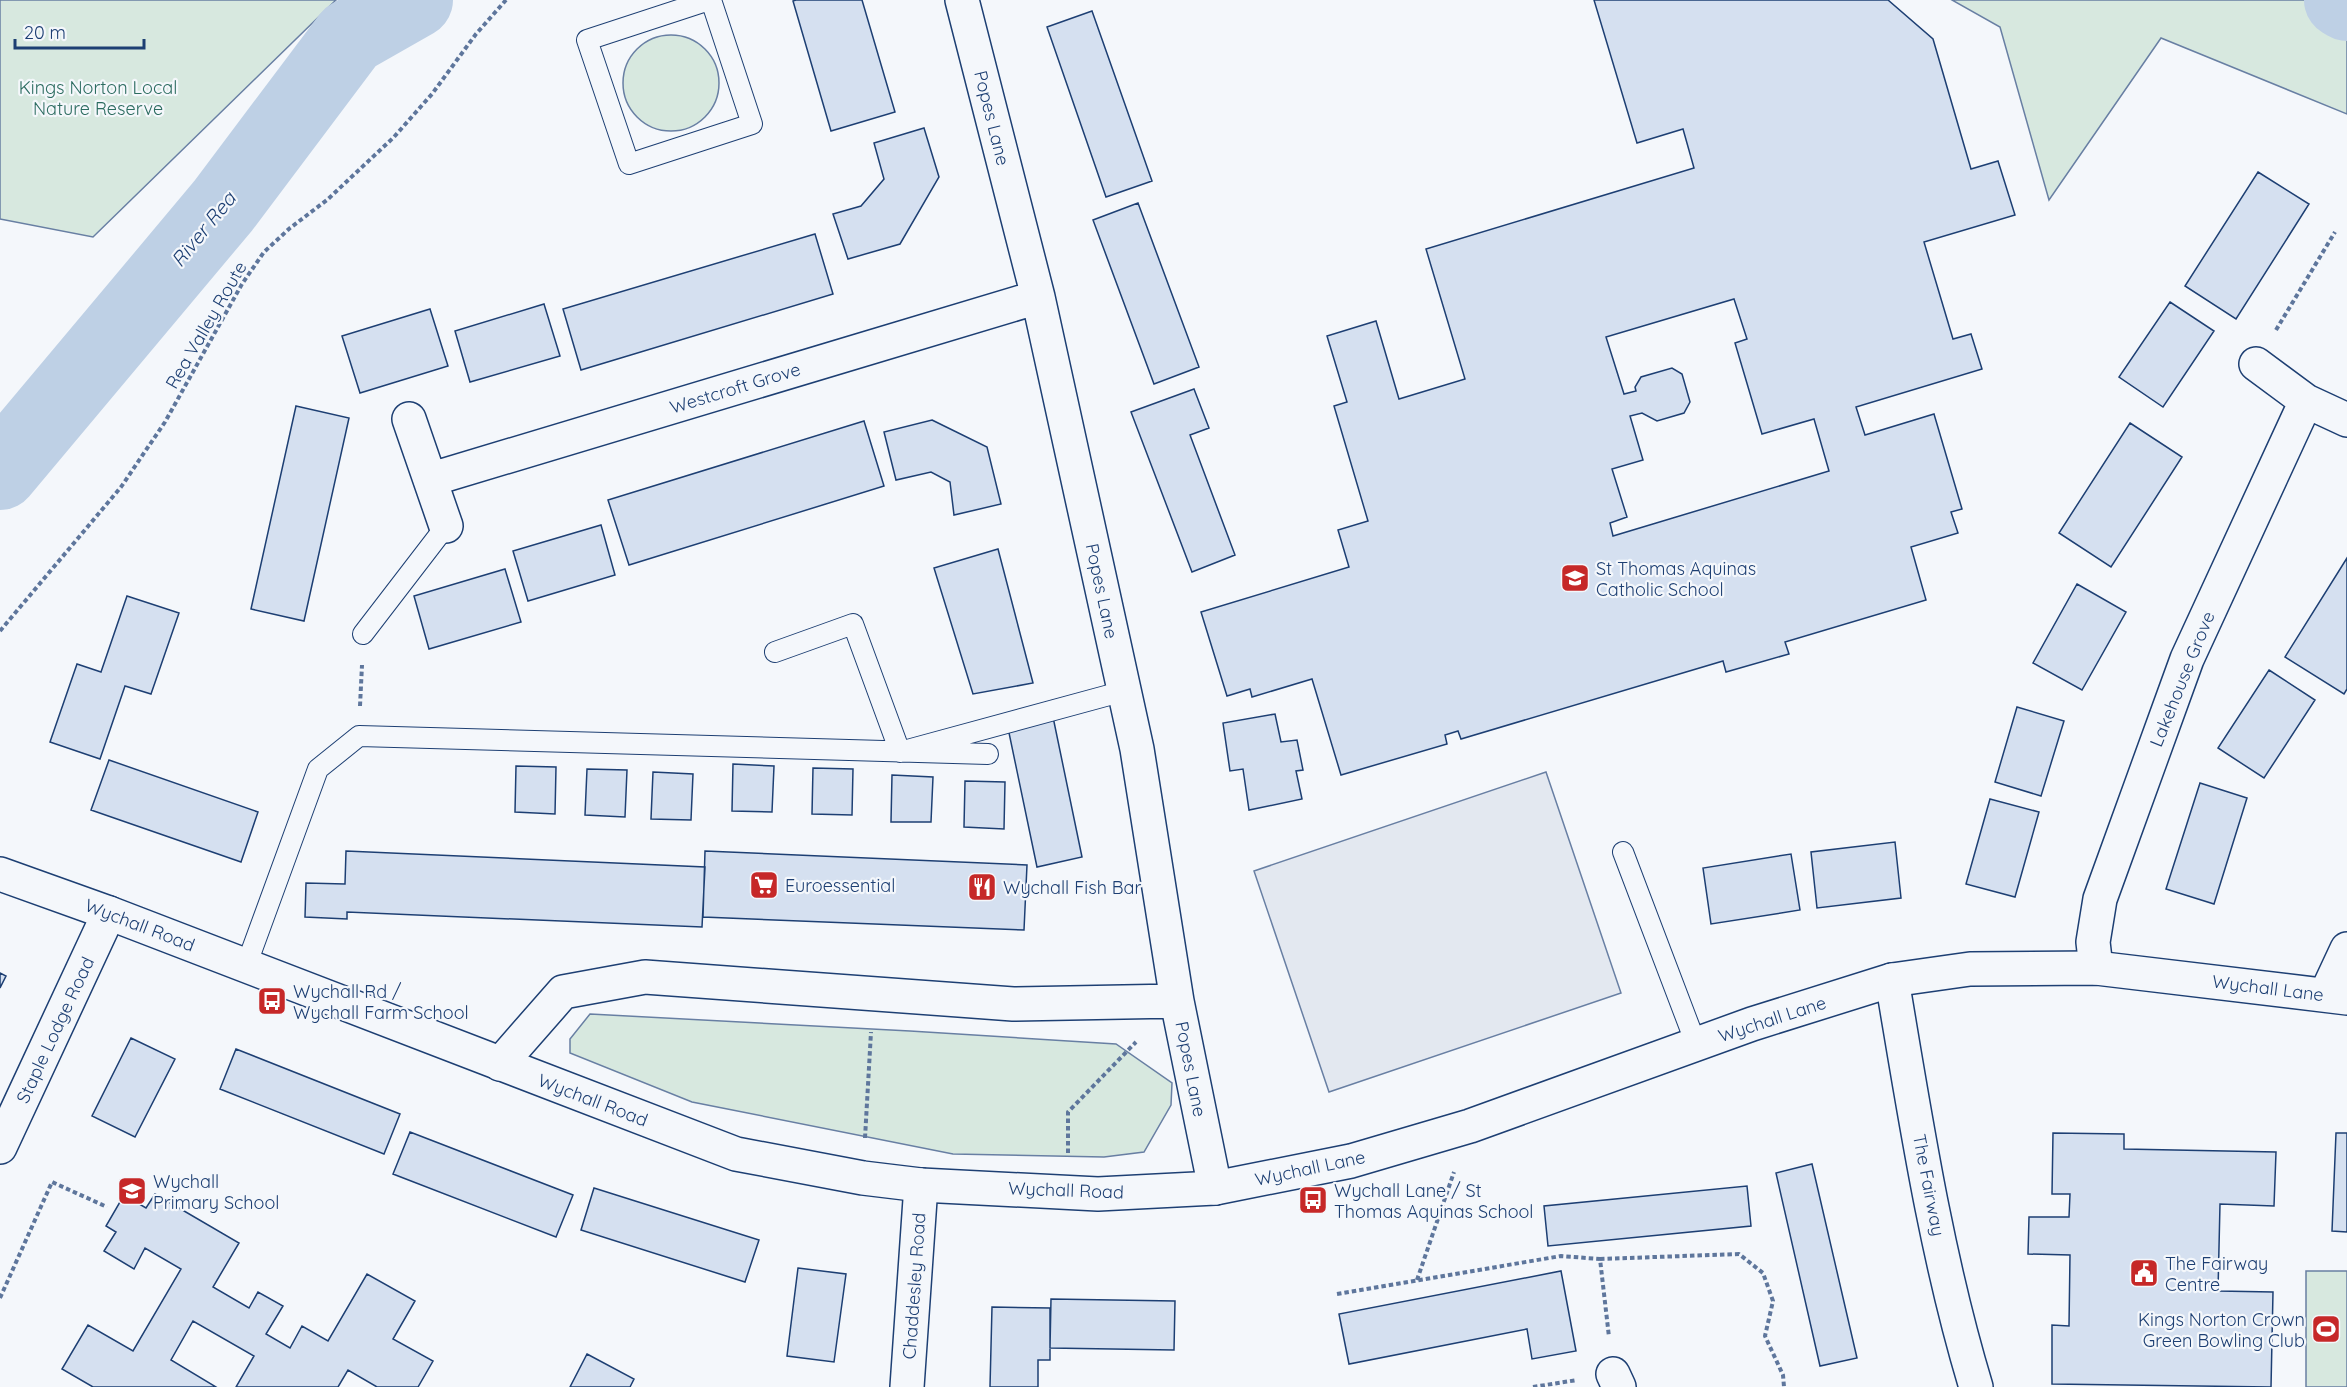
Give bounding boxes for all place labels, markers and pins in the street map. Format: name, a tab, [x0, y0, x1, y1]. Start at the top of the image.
place label: St Thomas Aquinas Catholic School	[1596, 557, 1756, 601]
school or university icon: St Thomas Aquinas Catholic School	[1559, 562, 1591, 594]
supermarket icon: Euroessential	[748, 869, 780, 901]
restaurant icon: Wychall Fish Bar	[966, 871, 998, 903]
place label: Euroessential	[785, 874, 895, 897]
place label: Wychall Fish Bar	[1003, 876, 1141, 899]
place label: Wychall Rd / Wychall Farm School	[293, 980, 469, 1024]
bus stop icon: Wychall Rd / Wychall Farm School	[256, 985, 288, 1017]
place label: Wychall Primary School	[153, 1170, 279, 1214]
school or university icon: Wychall Primary School	[116, 1175, 148, 1207]
place label: Wychall Lane / St Thomas Aquinas School	[1334, 1179, 1534, 1223]
bus stop icon: Wychall Lane / St Thomas Aquinas School	[1297, 1184, 1329, 1216]
place label: The Fairway Centre	[2165, 1252, 2268, 1296]
public building icon: The Fairway Centre	[2128, 1257, 2160, 1289]
place label: Kings Norton Crown Green Bowling Club	[2138, 1308, 2305, 1352]
sports icon: Kings Norton Crown Green Bowling Club	[2310, 1313, 2342, 1345]

